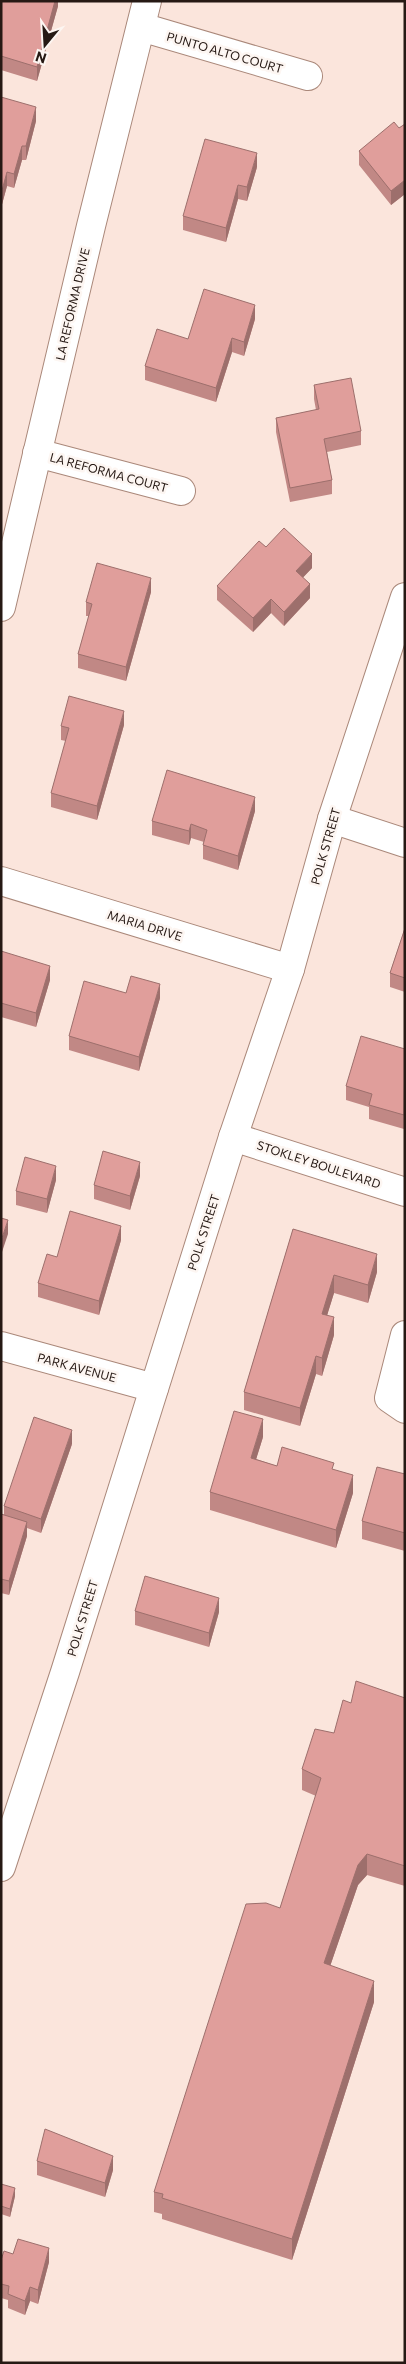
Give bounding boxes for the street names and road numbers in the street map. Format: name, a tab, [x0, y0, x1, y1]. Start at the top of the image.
street label: PUNTO ALTO COURT	[165, 29, 285, 75]
street label: LA REFORMA DRIVE	[52, 246, 92, 362]
street label: LA REFORMA COURT	[48, 449, 170, 495]
street label: POLK STREET	[307, 806, 343, 886]
street label: MARIA DRIVE	[106, 907, 184, 943]
street label: STOKLEY BOULEVARD	[255, 1137, 383, 1191]
street label: POLK STREET	[184, 1192, 222, 1272]
street label: PARK AVENUE	[36, 1350, 118, 1384]
street label: POLK STREET	[64, 1578, 100, 1658]

